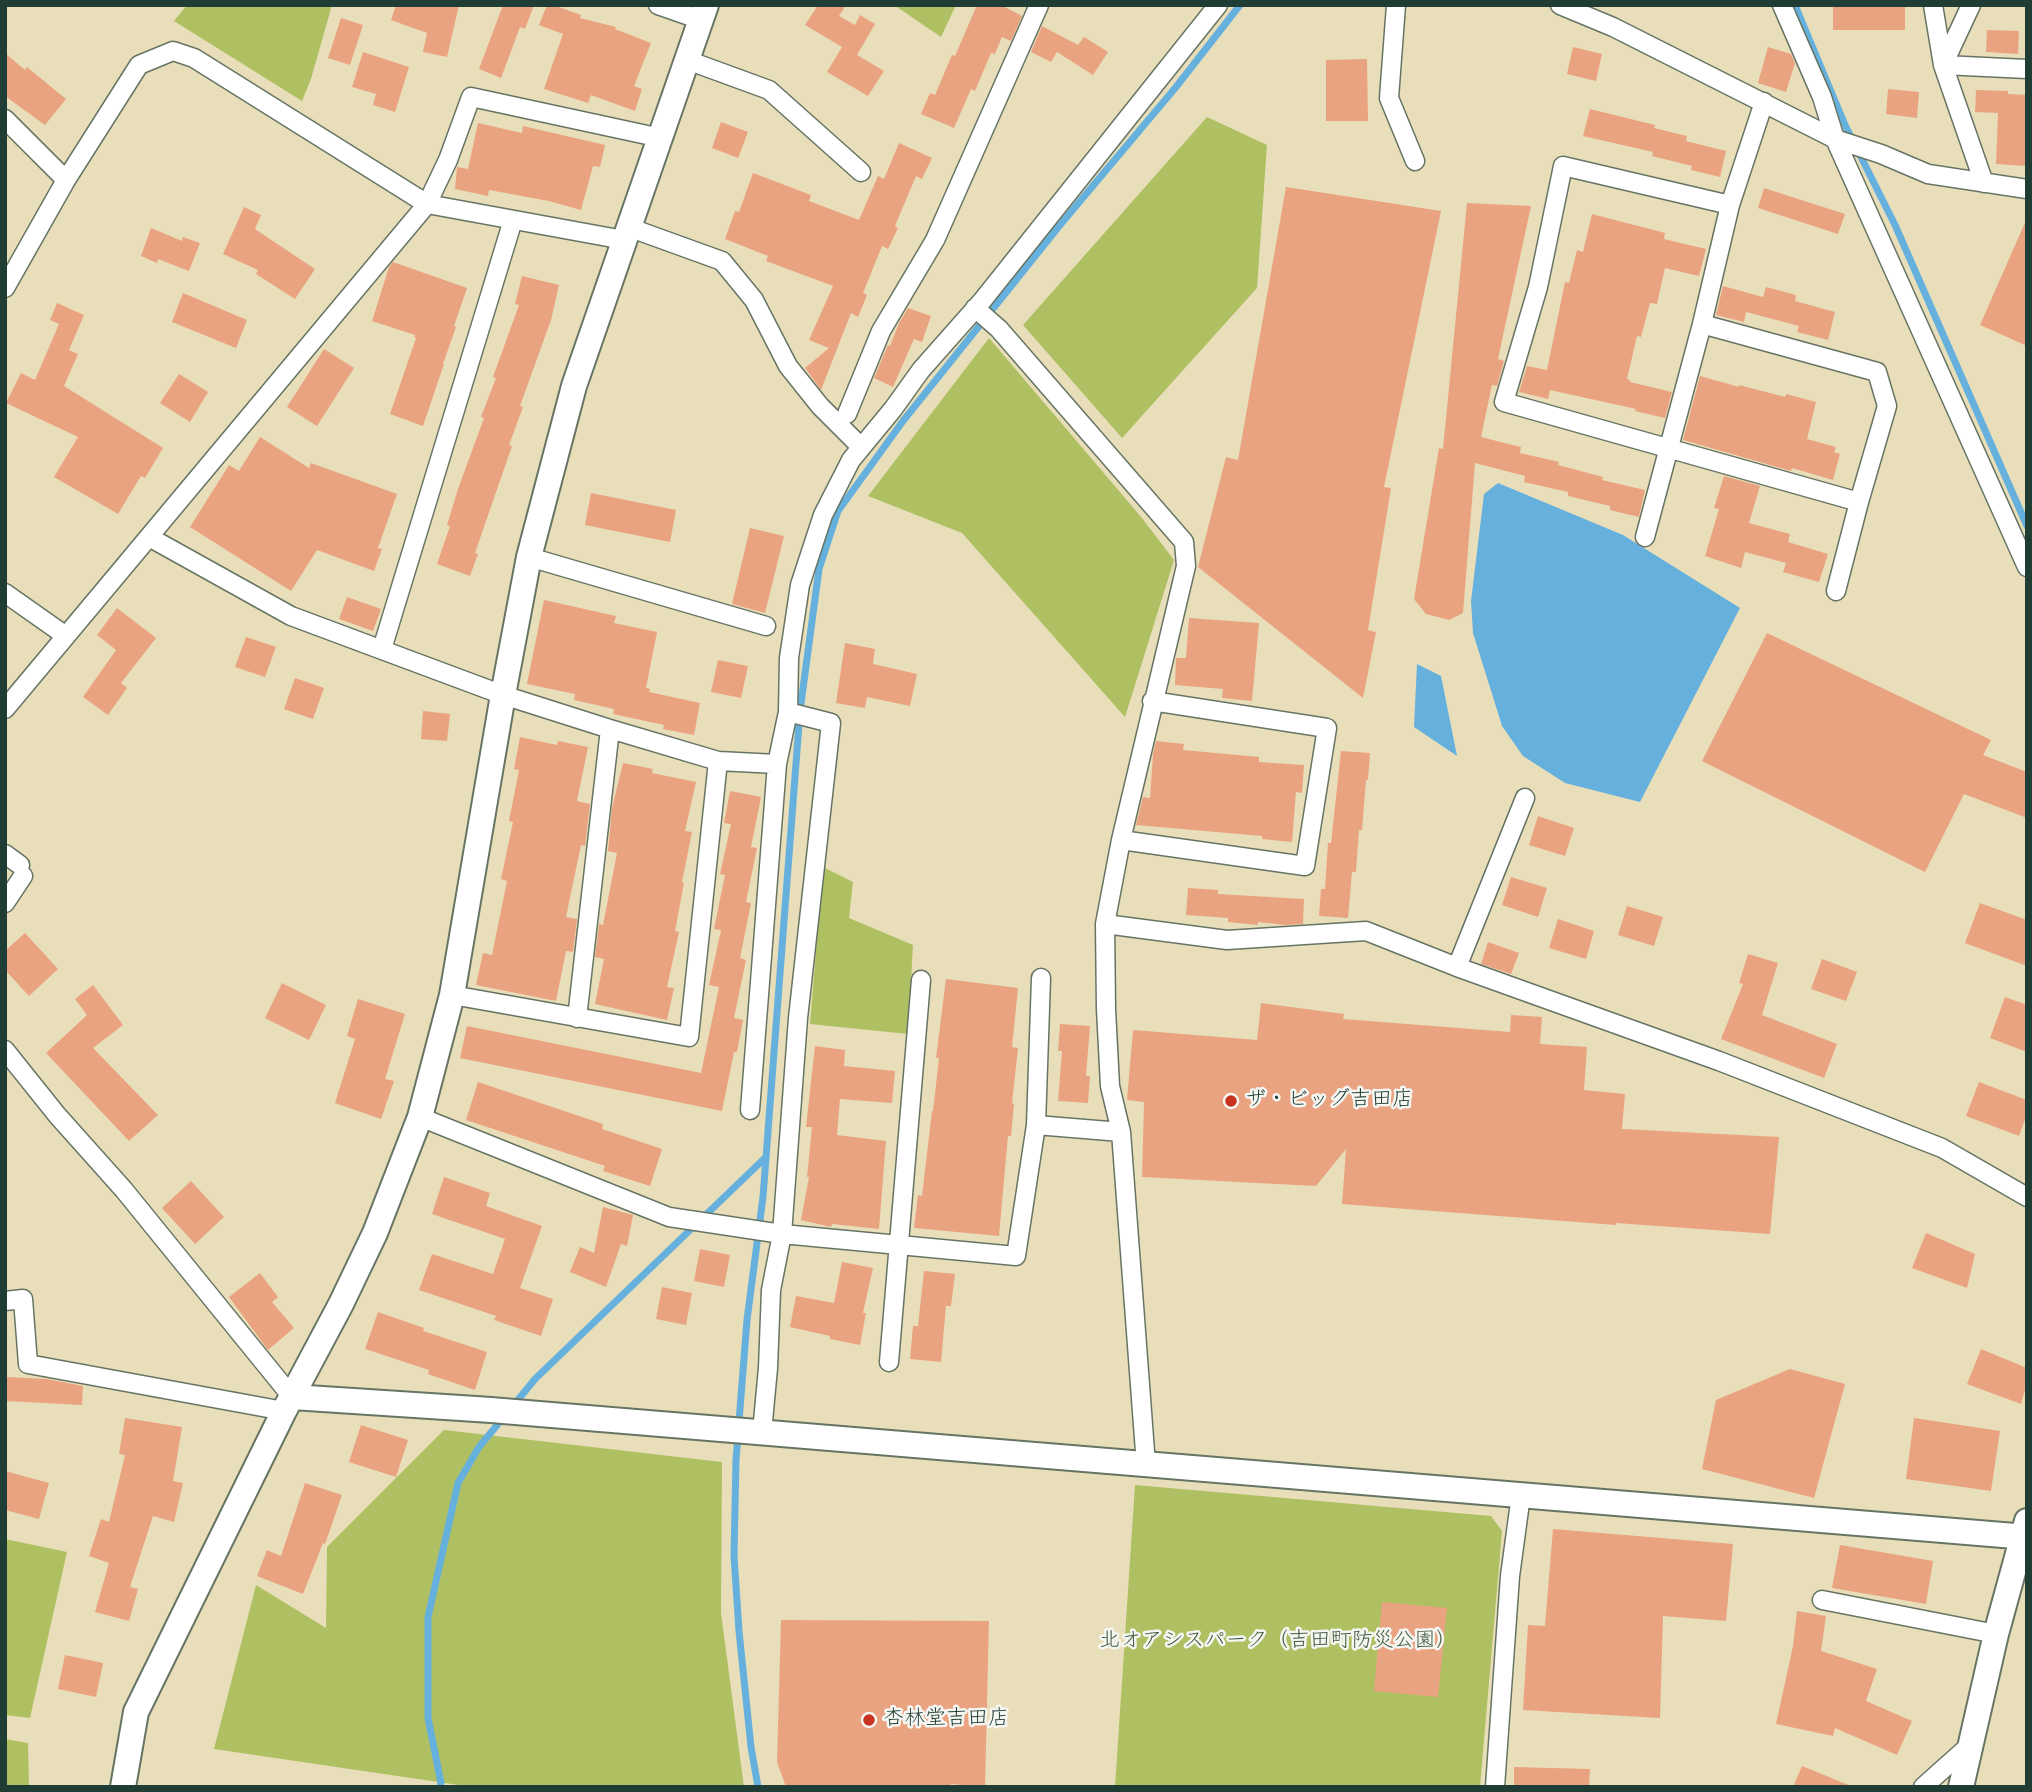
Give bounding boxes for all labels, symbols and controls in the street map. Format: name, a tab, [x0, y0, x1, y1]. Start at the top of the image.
place label: ザ・ビッグ吉田店	[1245, 1088, 1413, 1114]
marker: ザ・ビッグ吉田店	[1223, 1093, 1239, 1109]
park label: 北オアシスパーク（吉田町防災公園）	[1100, 1629, 1456, 1655]
place label: 杏林堂吉田店	[883, 1707, 1009, 1733]
marker: 杏林堂吉田店	[861, 1712, 877, 1728]

